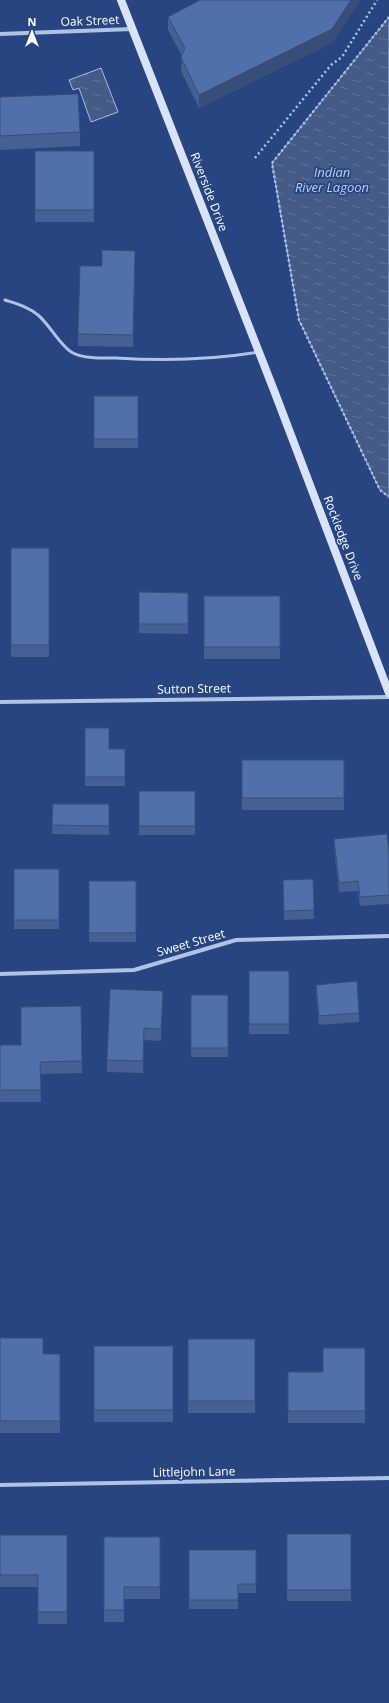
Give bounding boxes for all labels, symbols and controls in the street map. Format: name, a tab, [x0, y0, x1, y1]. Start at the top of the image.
street label: Oak Street	[60, 11, 120, 30]
north arrow	[12, 12, 52, 52]
text: N	[28, 14, 36, 29]
street label: Riverside Drive	[187, 150, 232, 234]
water label: Indian River Lagoon	[295, 163, 369, 196]
street label: Rockledge Drive	[319, 493, 368, 583]
street label: Sutton Street	[157, 679, 231, 698]
street label: Sweet Street	[155, 925, 227, 960]
street label: Littlejohn Lane	[152, 1462, 236, 1481]

